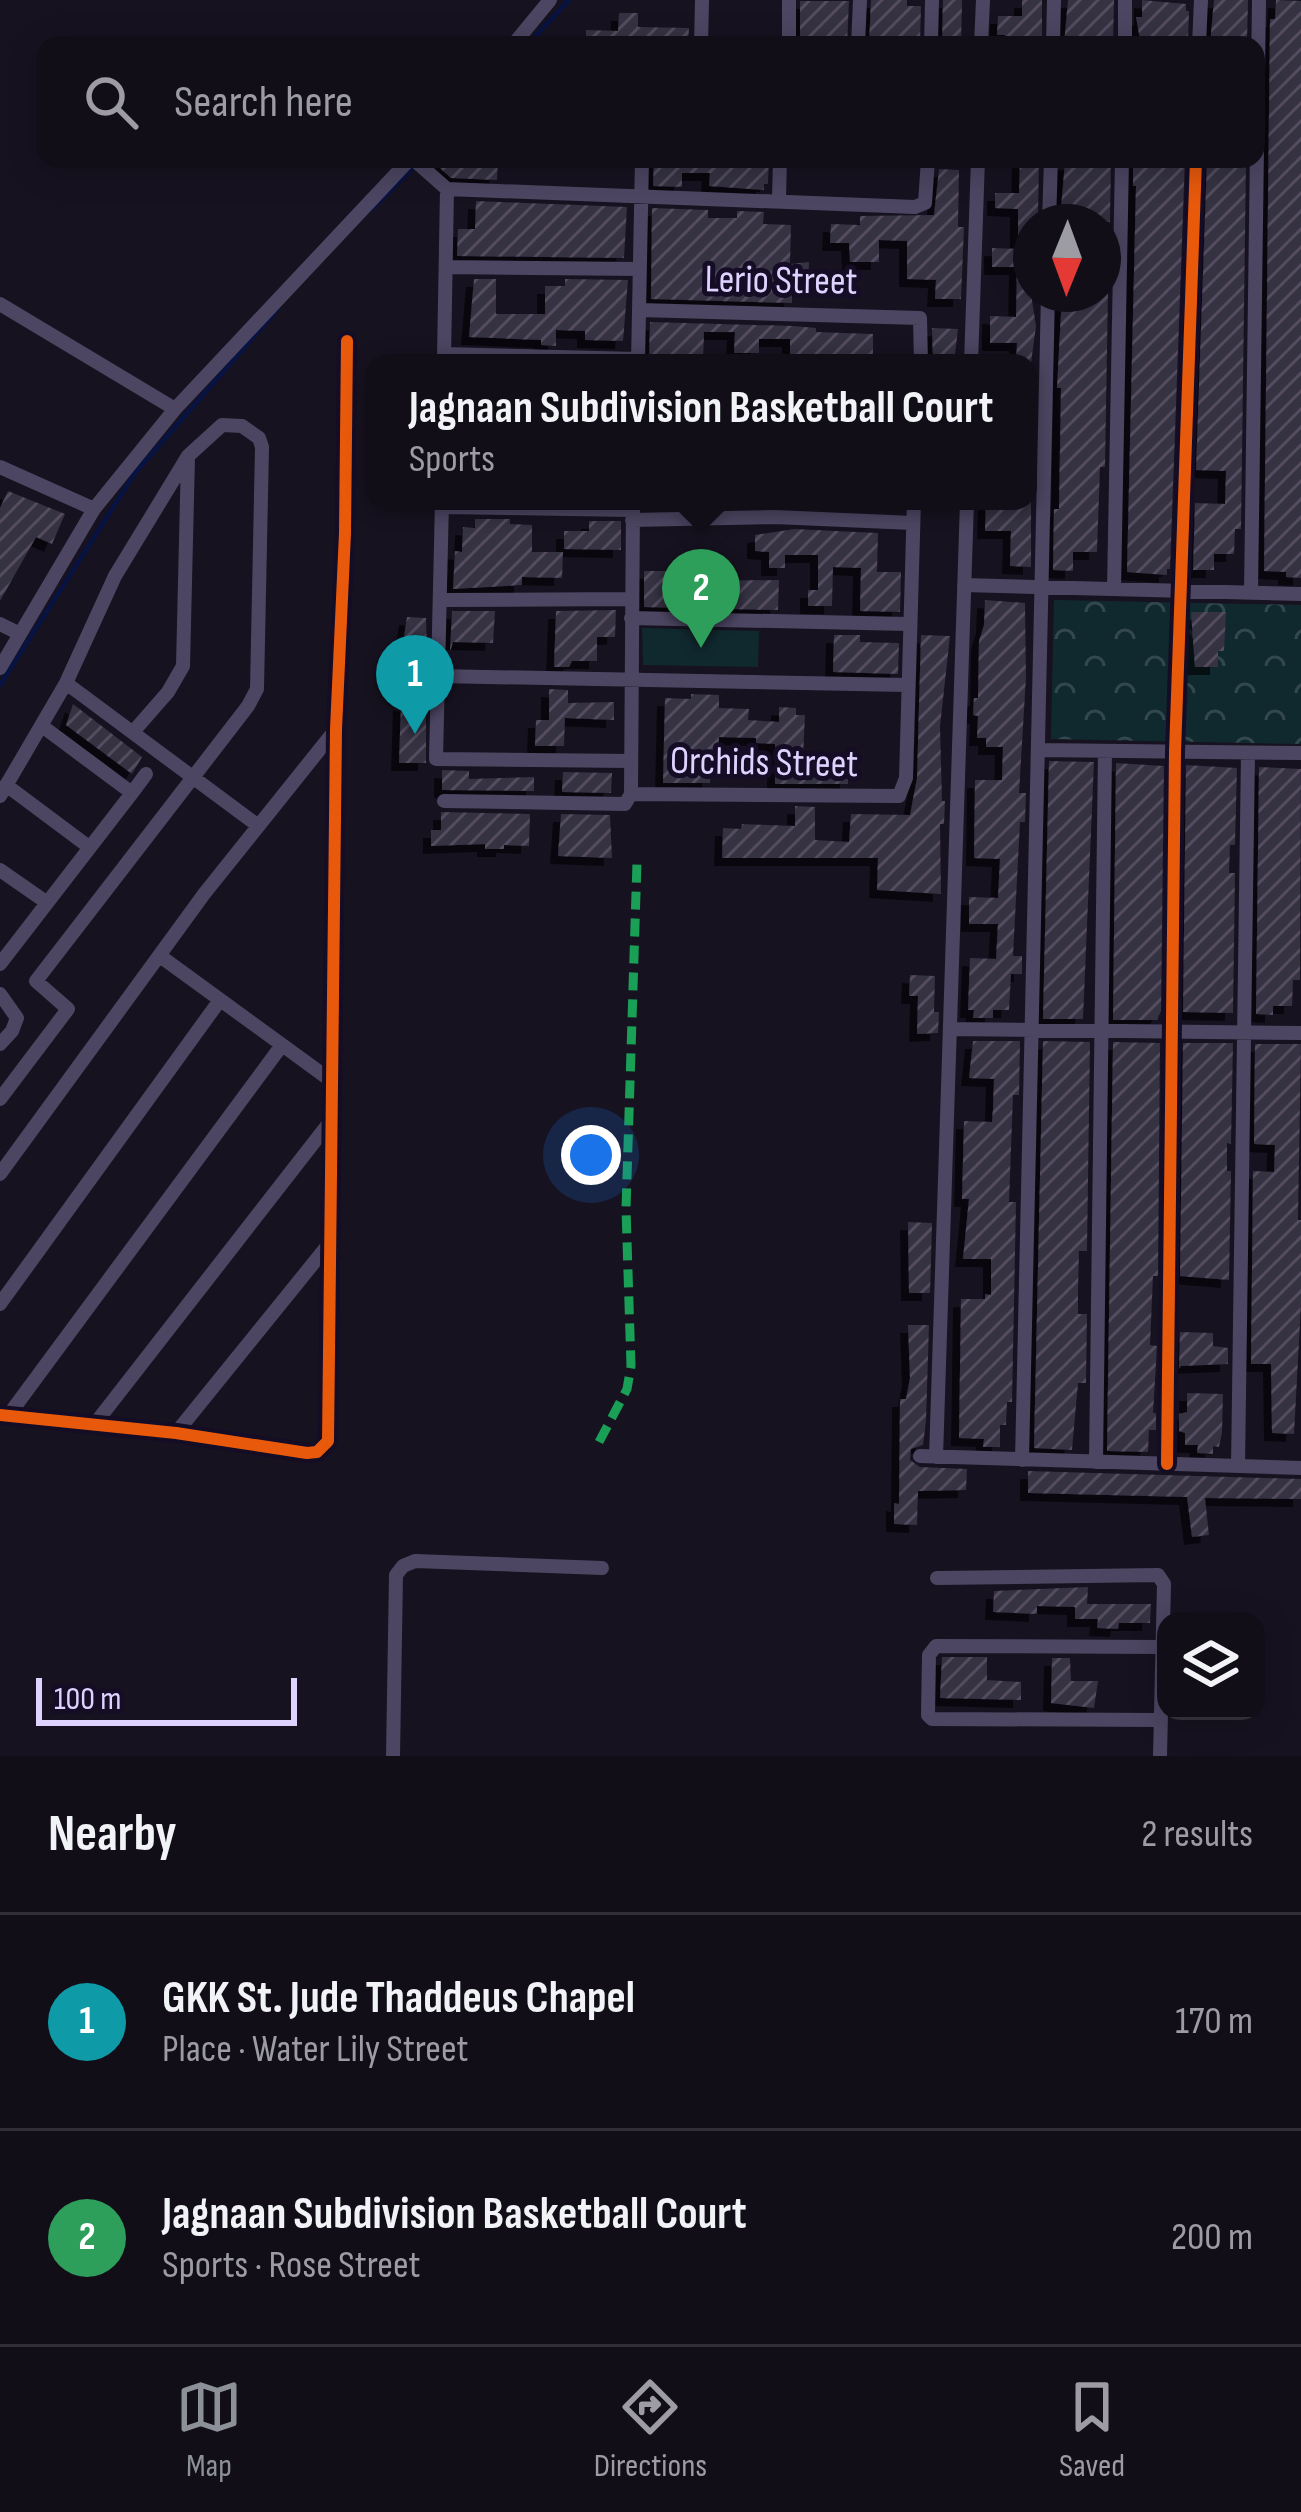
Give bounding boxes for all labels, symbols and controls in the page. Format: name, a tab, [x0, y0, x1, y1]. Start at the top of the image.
search box	[36, 36, 1265, 168]
icon: search	[78, 69, 144, 135]
text: Search here	[174, 75, 353, 130]
north arrow	[1013, 204, 1121, 312]
street label: Lerio Street	[704, 256, 858, 306]
popup	[365, 354, 1037, 510]
text: Jagnaan Subdivision Basketball Court	[409, 381, 993, 436]
text: Sports	[409, 436, 495, 483]
pin: 2	[662, 549, 740, 648]
pin: 1	[376, 635, 454, 734]
street label: Orchids Street	[670, 738, 858, 788]
your location	[561, 1125, 621, 1185]
map controls	[1157, 1612, 1265, 1720]
button: layers	[1157, 1612, 1265, 1720]
scale bar	[36, 1672, 297, 1725]
text: 100 m	[54, 1679, 121, 1719]
text: Nearby	[48, 1804, 177, 1865]
text: 2 results	[1141, 1811, 1253, 1858]
text: GKK St. Jude Thaddeus Chapel	[162, 1971, 635, 2026]
text: 1	[79, 1998, 95, 2045]
text: 170 m	[1175, 1998, 1253, 2045]
text: Place · Water Lily Street	[162, 2026, 469, 2073]
text: Jagnaan Subdivision Basketball Court	[162, 2187, 747, 2242]
text: 2	[78, 2214, 96, 2261]
text: 200 m	[1171, 2214, 1253, 2261]
text: Sports · Rose Street	[162, 2242, 420, 2289]
tab: Map	[176, 2374, 242, 2486]
tab: Directions	[594, 2374, 707, 2486]
tab: Saved	[1059, 2374, 1125, 2486]

